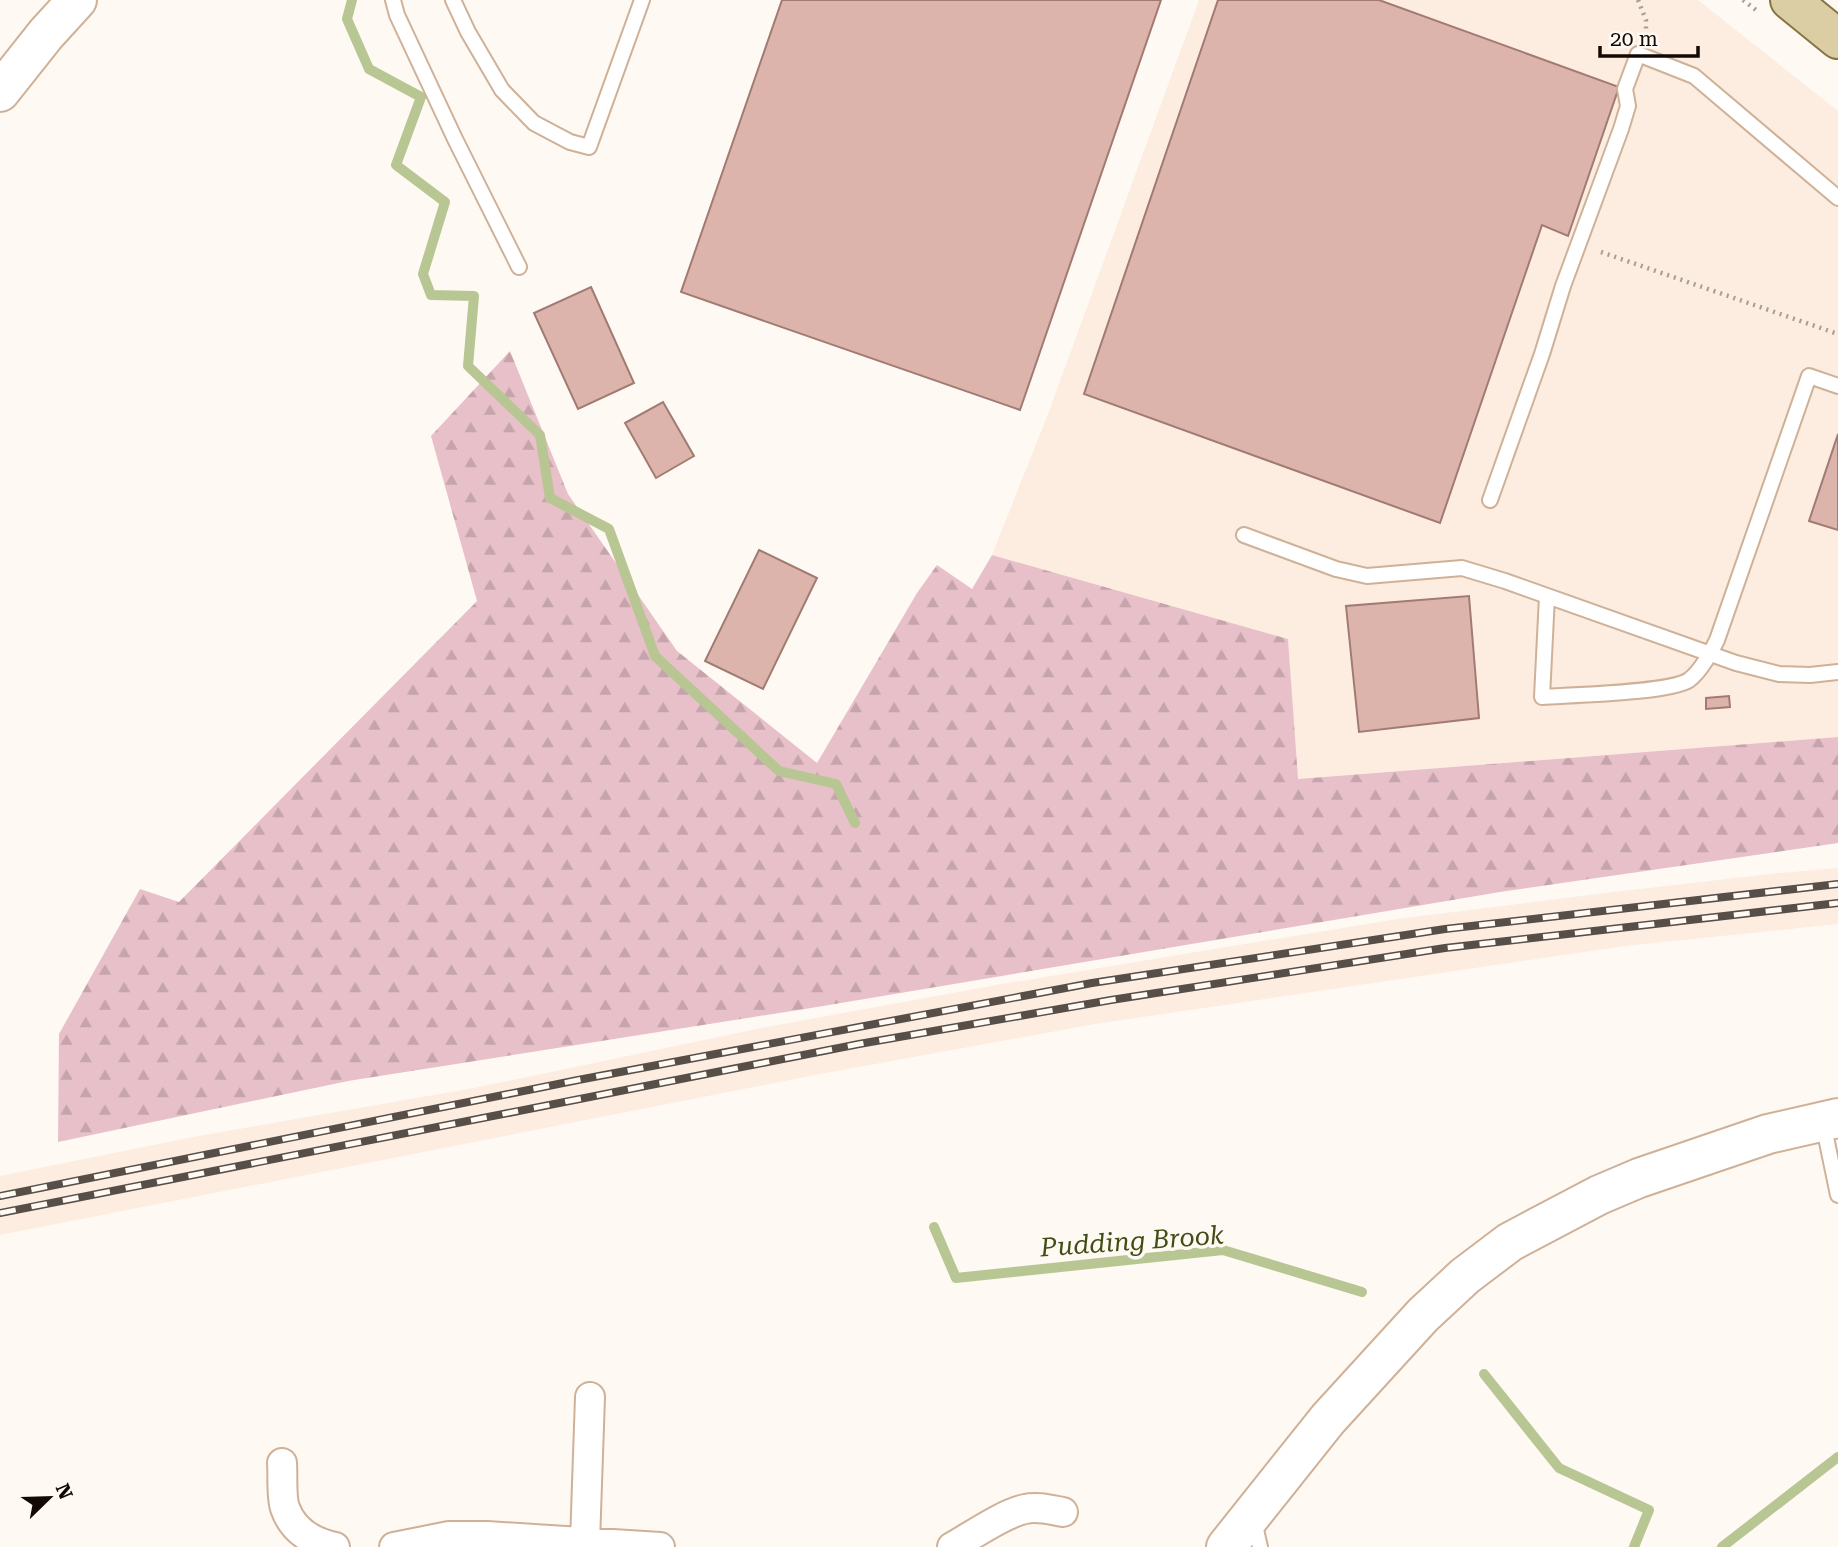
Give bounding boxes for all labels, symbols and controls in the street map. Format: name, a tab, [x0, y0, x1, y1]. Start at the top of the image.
scale bar	[1600, 14, 1698, 58]
text: 20 m	[1610, 27, 1658, 51]
water label: Pudding Brook	[1038, 1220, 1226, 1262]
north arrow	[14, 1463, 84, 1533]
text: N	[51, 1480, 78, 1503]

